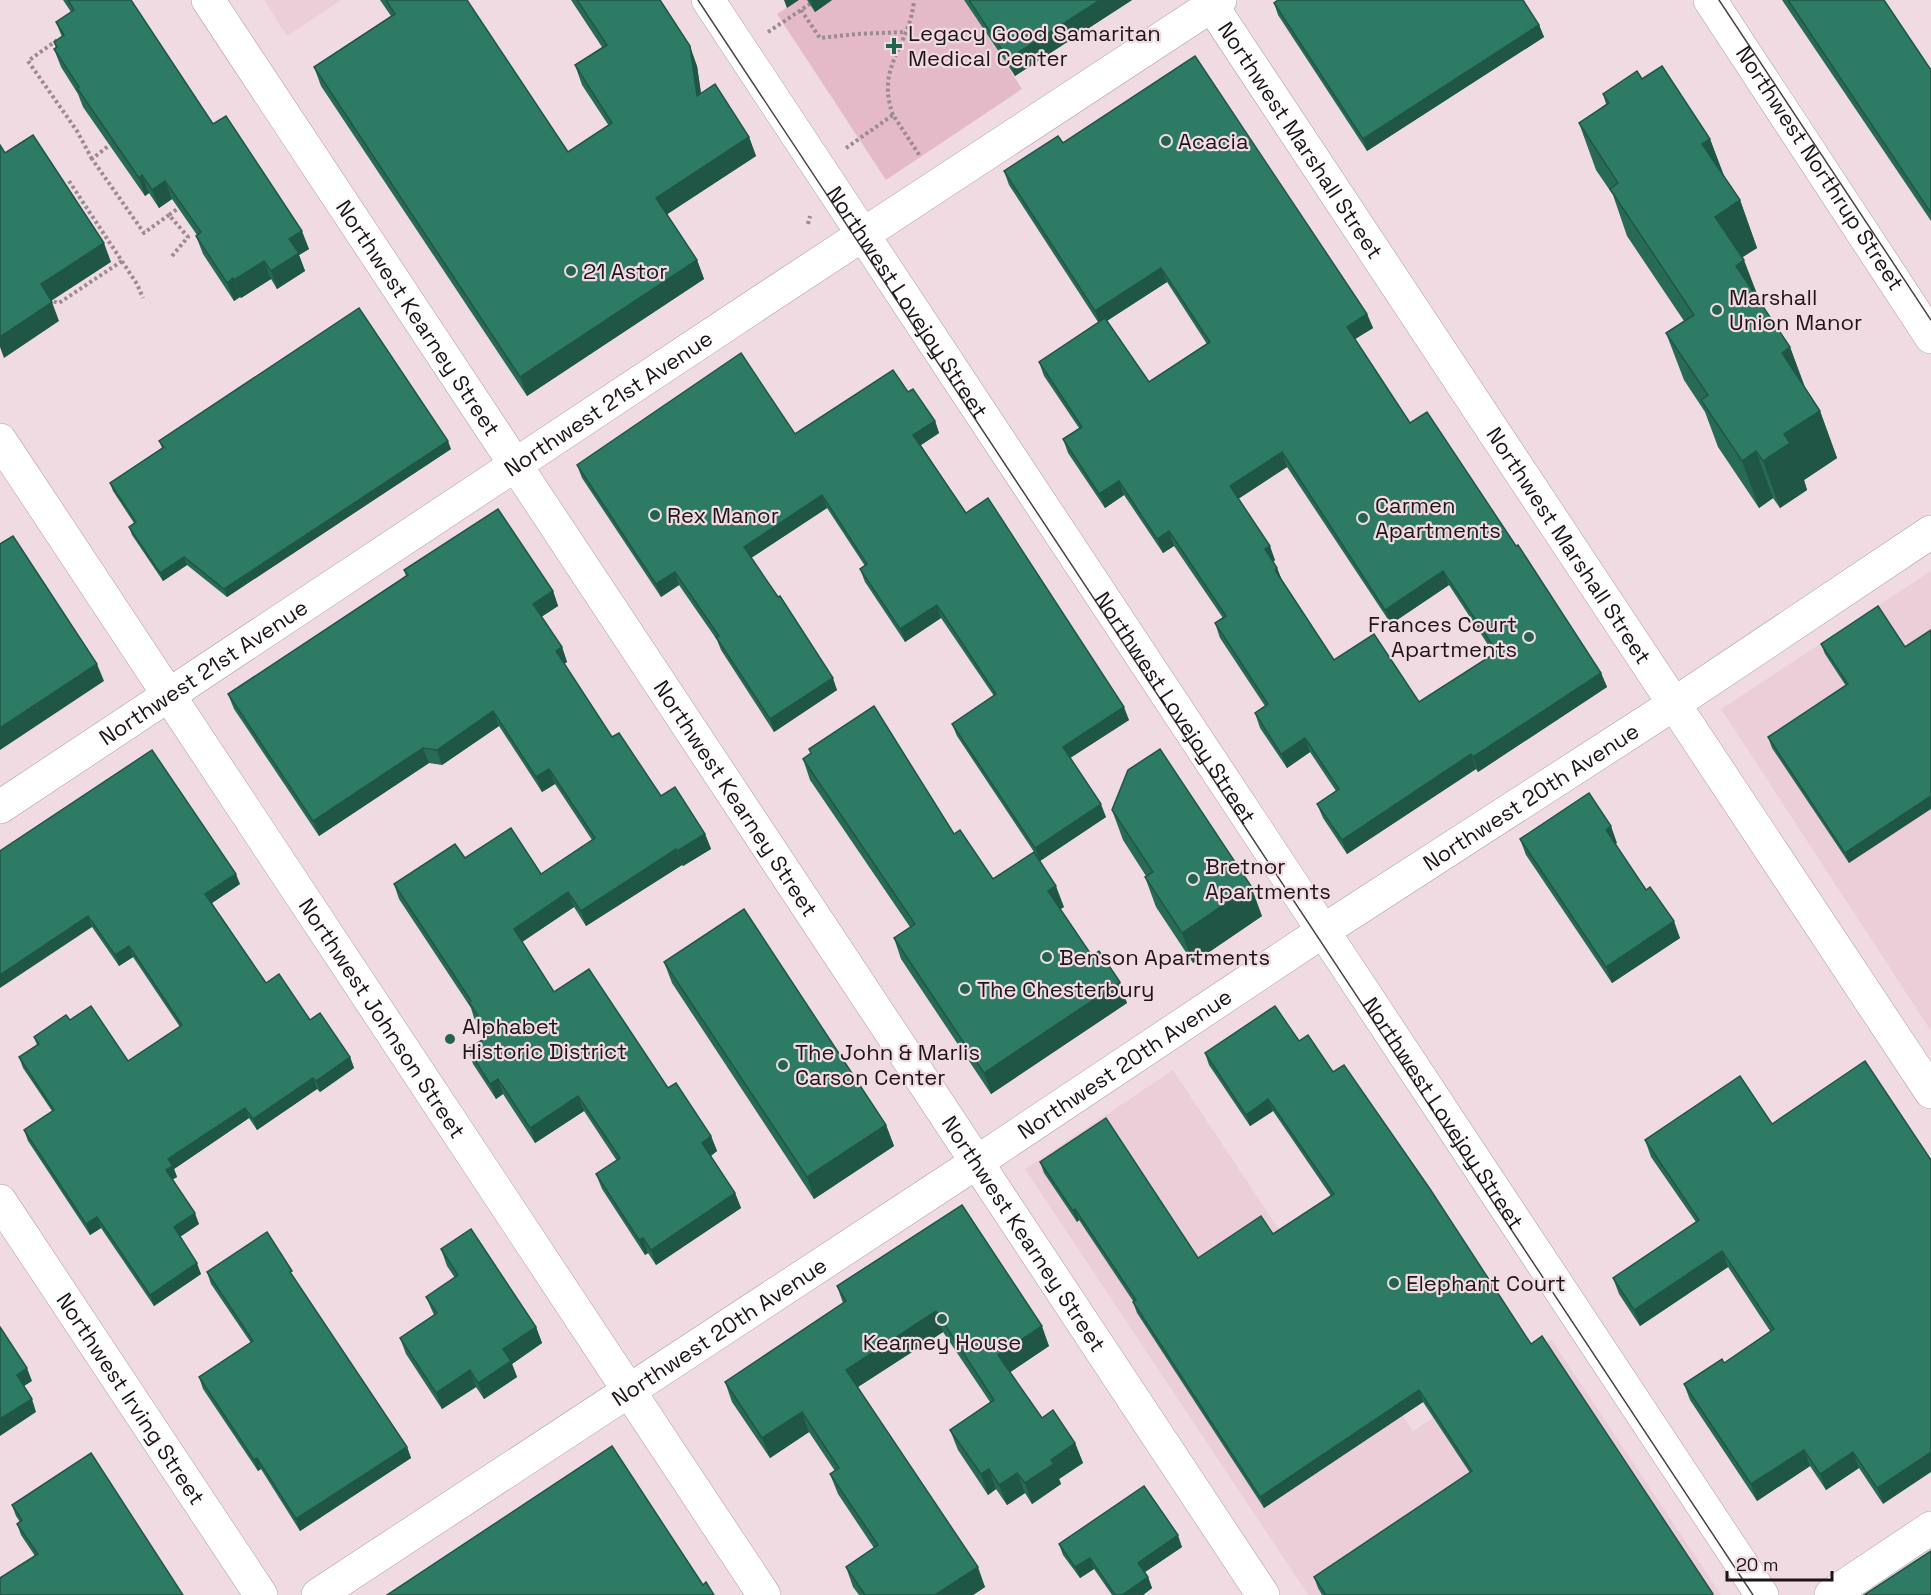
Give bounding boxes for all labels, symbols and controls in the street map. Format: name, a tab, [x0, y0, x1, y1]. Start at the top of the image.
street label: Northwest Marshall Street	[1212, 16, 1389, 264]
place label: Legacy Good Samaritan Medical Center	[908, 19, 1161, 72]
marker: Legacy Good Samaritan Medical Center	[885, 37, 903, 55]
street label: Northwest Northrup Street	[1730, 41, 1911, 296]
place label: Acacia	[1178, 127, 1249, 155]
marker: Acacia	[1159, 134, 1173, 148]
street label: Northwest Lovejoy Street	[821, 181, 994, 423]
street label: Northwest Kearney Street	[330, 194, 506, 441]
place label: 21 Astor	[583, 257, 668, 285]
marker: 21 Astor	[564, 264, 578, 278]
place label: Marshall Union Manor	[1729, 283, 1862, 336]
marker: Marshall Union Manor	[1710, 303, 1724, 317]
street label: Northwest 21st Avenue	[498, 324, 718, 482]
street label: Northwest Marshall Street	[1480, 421, 1658, 669]
place label: Carmen Apartments	[1375, 491, 1501, 544]
place label: Rex Manor	[667, 501, 779, 529]
marker: Rex Manor	[648, 508, 662, 522]
marker: Carmen Apartments	[1356, 511, 1370, 525]
street label: Northwest Lovejoy Street	[1089, 586, 1262, 829]
street label: Northwest 21st Avenue	[94, 593, 313, 751]
place label: Frances Court Apartments	[1368, 610, 1517, 663]
marker: Frances Court Apartments	[1522, 630, 1536, 644]
street label: Northwest Kearney Street	[648, 675, 824, 922]
street label: Northwest 20th Avenue	[1418, 717, 1644, 877]
place label: Bretnor Apartments	[1205, 852, 1331, 905]
marker: Bretnor Apartments	[1186, 872, 1200, 886]
street label: Northwest Johnson Street	[293, 893, 472, 1143]
place label: Benson Apartments	[1059, 943, 1270, 971]
marker: Benson Apartments	[1040, 950, 1054, 964]
place label: The Chesterbury	[977, 975, 1155, 1003]
marker: The Chesterbury	[958, 982, 972, 996]
street label: Northwest 20th Avenue	[1012, 982, 1237, 1145]
street label: Northwest Lovejoy Street	[1357, 992, 1530, 1234]
place label: Alphabet Historic District	[462, 1012, 627, 1065]
marker: Alphabet Historic District	[443, 1032, 457, 1046]
place label: The John & Marlis Carson Center	[795, 1038, 980, 1091]
marker: The John & Marlis Carson Center	[776, 1058, 790, 1072]
street label: Northwest Kearney Street	[936, 1110, 1112, 1357]
street label: Northwest 20th Avenue	[606, 1251, 832, 1412]
place label: Elephant Court	[1406, 1269, 1566, 1297]
marker: Elephant Court	[1387, 1276, 1401, 1290]
street label: Northwest Irving Street	[50, 1287, 211, 1510]
marker: Kearney House	[935, 1312, 949, 1326]
place label: Kearney House	[863, 1328, 1021, 1356]
scale bar	[1727, 1544, 1832, 1582]
text: 20 m	[1736, 1553, 1779, 1576]

